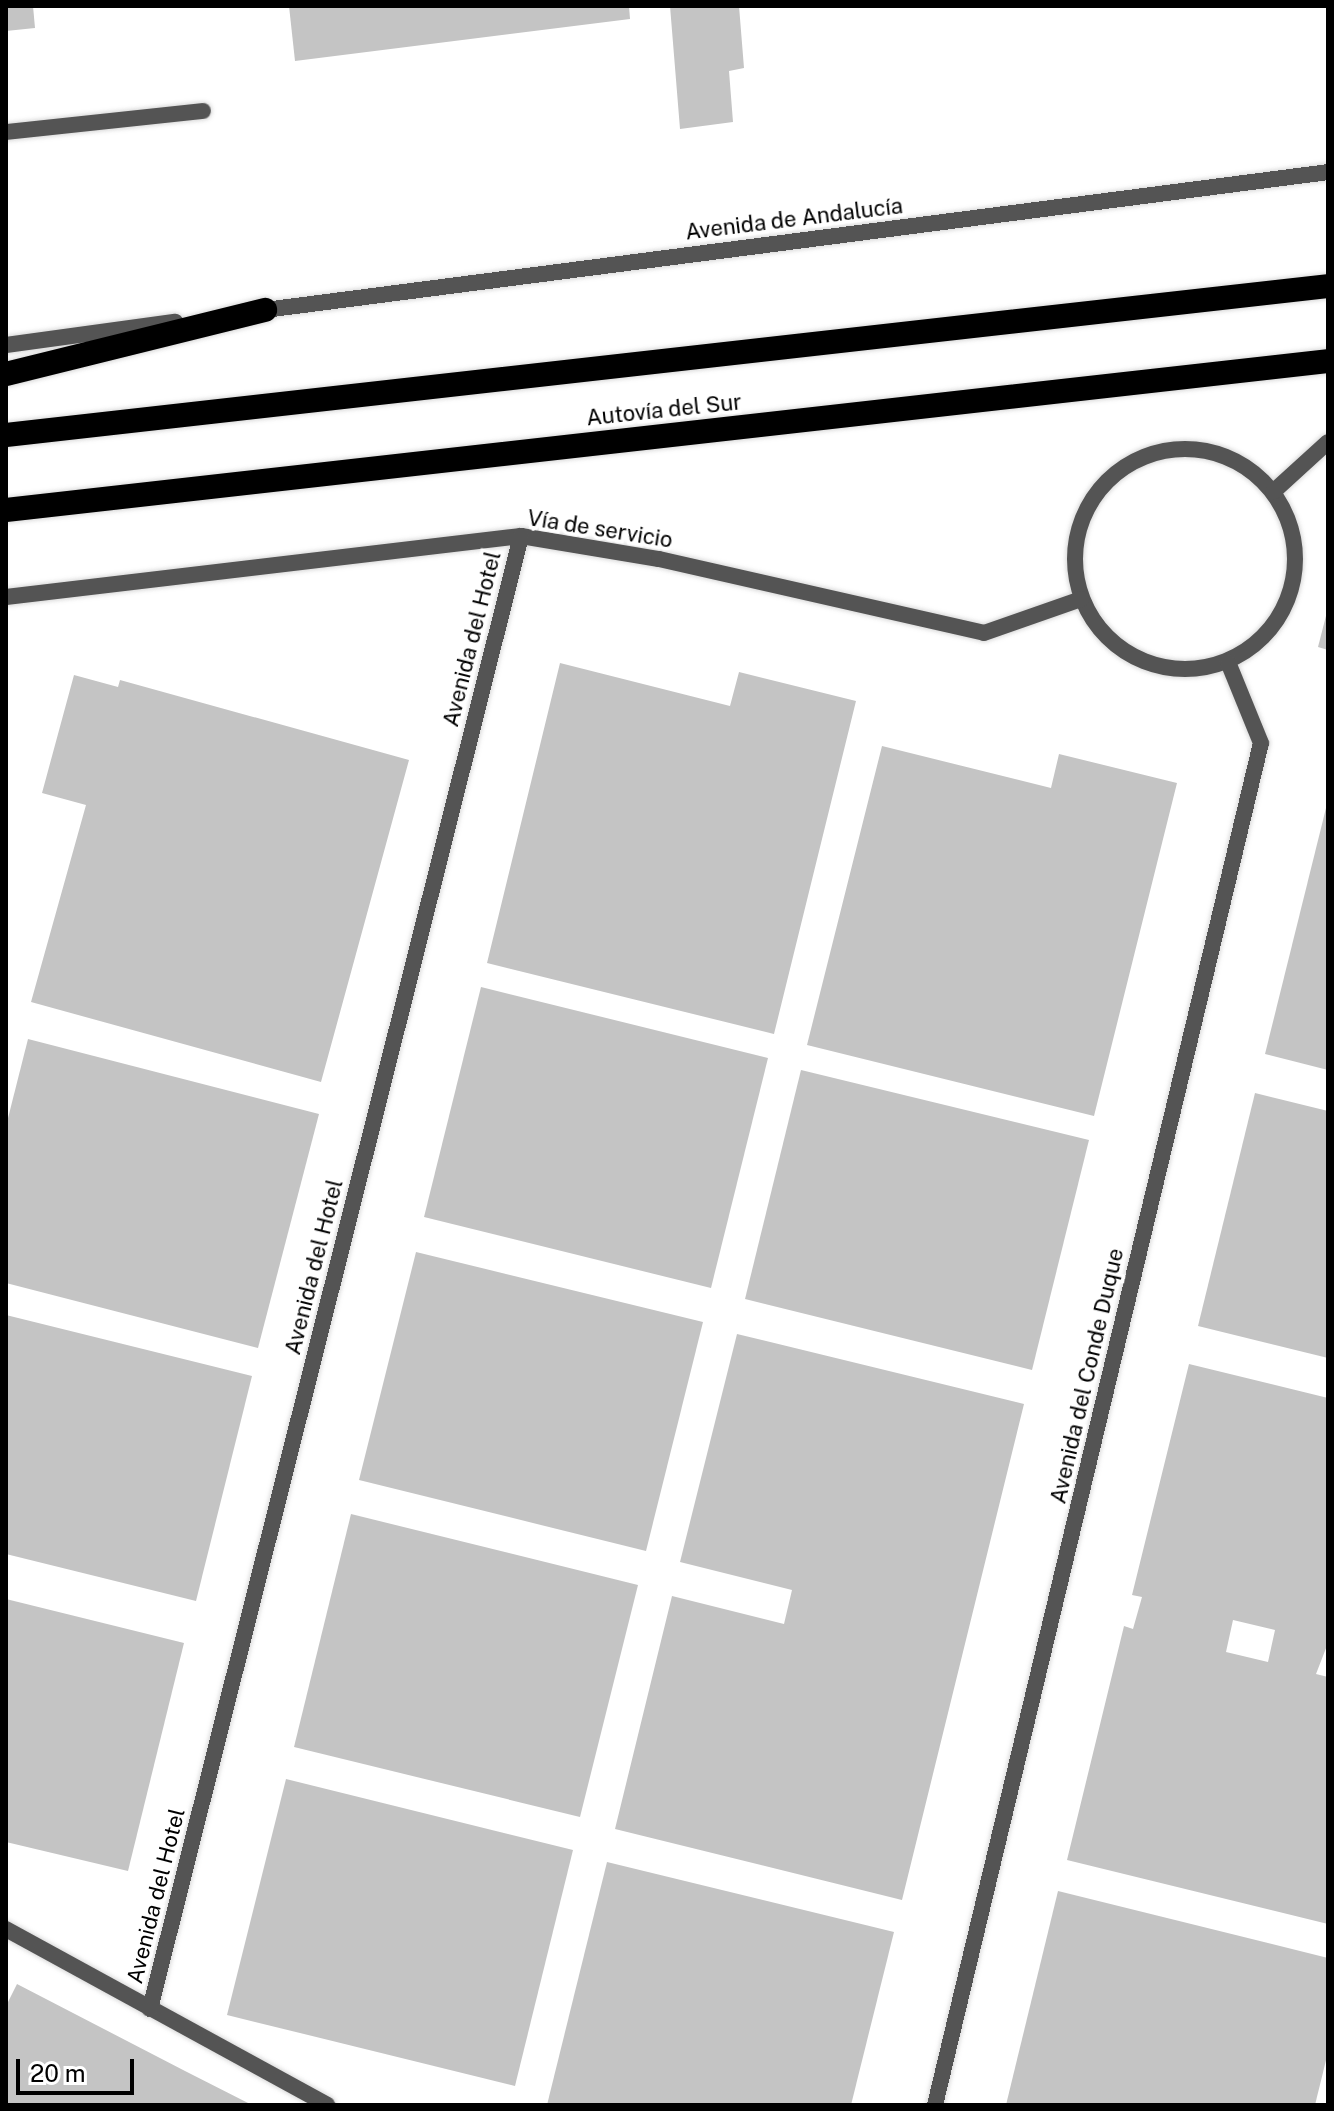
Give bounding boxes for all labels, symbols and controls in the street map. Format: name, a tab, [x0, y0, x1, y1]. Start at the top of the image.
street label: Avenida de Andalucía	[684, 193, 904, 245]
street label: Autovía del Sur	[585, 389, 743, 431]
street label: Vía de servicio	[525, 504, 675, 554]
street label: Avenida del Hotel	[437, 548, 507, 730]
street label: Avenida del Hotel	[279, 1176, 349, 1358]
street label: Avenida del Conde Duque	[1045, 1246, 1129, 1506]
street label: Avenida del Hotel	[121, 1805, 191, 1987]
scale bar	[20, 2043, 138, 2093]
text: 20 m	[30, 2059, 86, 2087]

